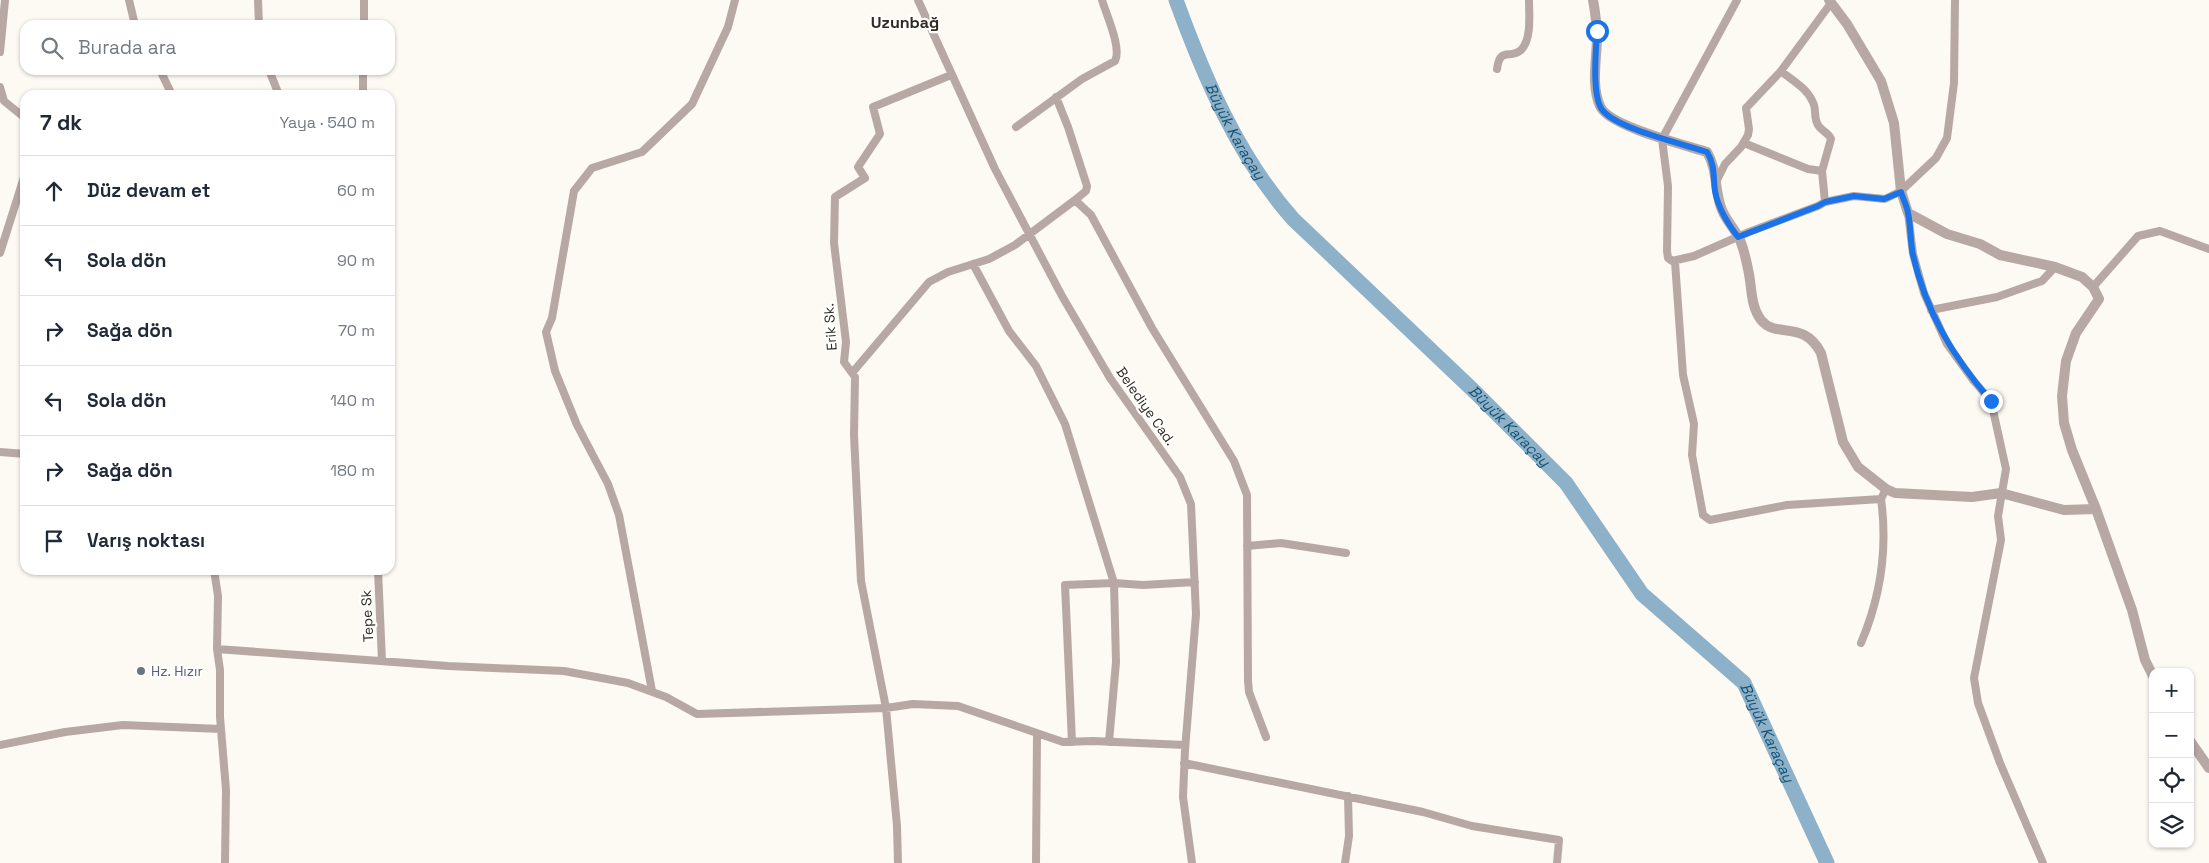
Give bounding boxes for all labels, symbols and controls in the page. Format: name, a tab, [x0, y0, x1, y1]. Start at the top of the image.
district label: Uzunbağ	[871, 12, 939, 33]
search box	[20, 20, 395, 75]
route start	[1586, 20, 1609, 43]
icon: search	[38, 34, 66, 62]
text: Burada ara	[78, 35, 176, 60]
water label: Büyük Karaçay	[1201, 80, 1270, 184]
text: 7 dk	[40, 109, 82, 136]
text: Yaya · 540 m	[280, 112, 375, 133]
icon: ahead	[40, 177, 68, 205]
text: Düz devam et	[87, 178, 210, 203]
text: 60 m	[337, 180, 375, 201]
icon: left	[40, 247, 68, 275]
text: Sola dön	[87, 248, 166, 273]
text: 90 m	[337, 250, 375, 271]
street label: Erik Sk.	[819, 303, 841, 351]
icon: right	[40, 317, 68, 345]
text: Sağa dön	[87, 318, 173, 343]
text: 70 m	[338, 320, 375, 341]
street label: Belediye Cad.	[1112, 363, 1180, 449]
water label: Büyük Karaçay	[1465, 381, 1555, 471]
icon: left	[40, 387, 68, 415]
text: Sola dön	[87, 388, 166, 413]
text: 140 m	[330, 390, 375, 411]
route end	[1980, 390, 2003, 413]
icon: right	[40, 457, 68, 485]
text: Sağa dön	[87, 458, 173, 483]
text: 180 m	[330, 460, 375, 481]
icon: arrive	[40, 527, 68, 555]
text: Varış noktası	[87, 528, 205, 553]
street label: Tepe Sk	[357, 589, 377, 642]
place label: Hz. Hızır	[151, 662, 203, 680]
marker: Hz. Hızır	[135, 665, 147, 677]
map controls	[2149, 668, 2194, 848]
button: +	[2149, 668, 2194, 713]
water label: Büyük Karaçay	[1736, 679, 1799, 786]
button: −	[2149, 713, 2194, 758]
button: locate	[2149, 758, 2194, 803]
button: layers	[2149, 803, 2194, 848]

